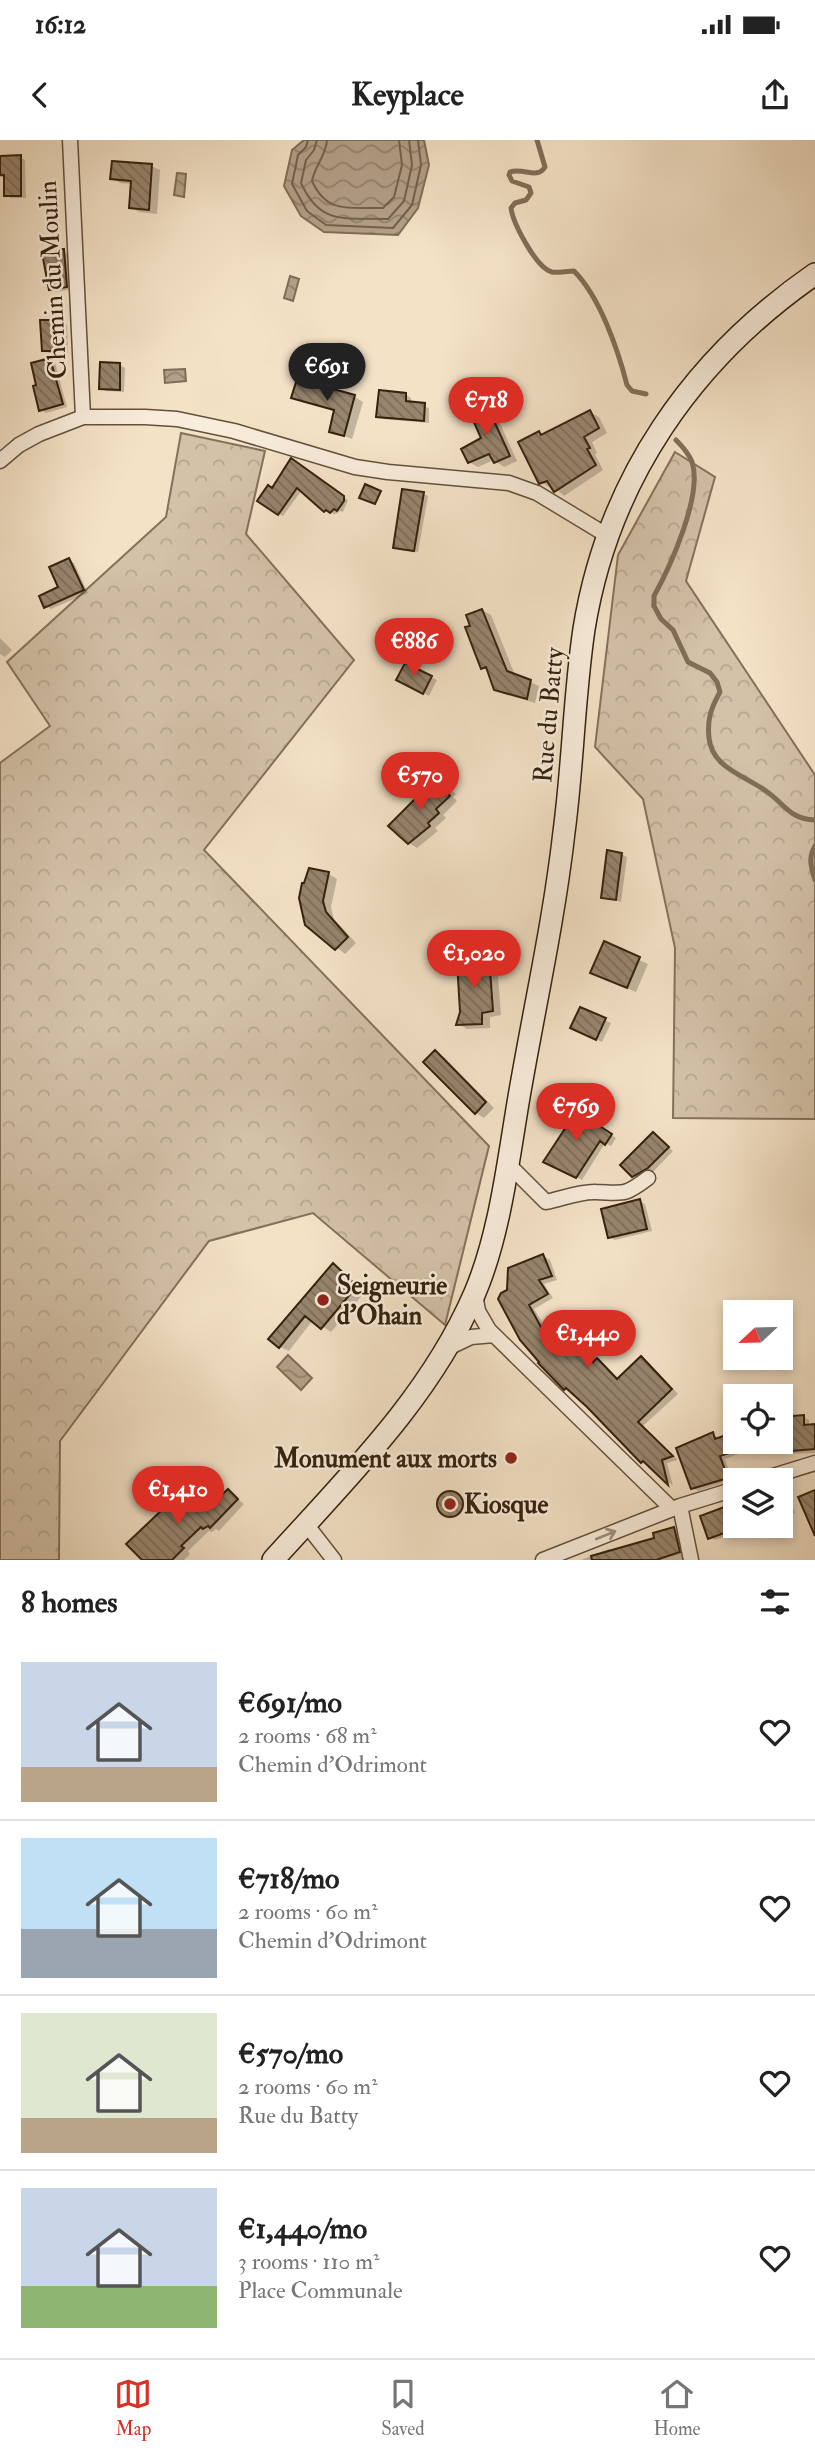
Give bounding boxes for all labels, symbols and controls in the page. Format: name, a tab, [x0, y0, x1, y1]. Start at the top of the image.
text: 16:12	[35, 9, 86, 41]
text: Keyplace	[351, 75, 464, 115]
icon: back	[21, 76, 59, 114]
icon: share	[756, 76, 794, 114]
street label: Chemin du Moulin	[32, 180, 74, 380]
pin: €691	[286, 344, 368, 403]
text: €691	[305, 351, 349, 380]
pin: €718	[445, 378, 527, 437]
text: €718	[464, 385, 508, 414]
pin: €886	[373, 618, 455, 678]
text: €886	[391, 626, 437, 655]
street label: Rue du Batty	[527, 645, 571, 784]
pin: €570	[379, 752, 461, 812]
text: €570	[397, 760, 443, 789]
pin: €1,020	[417, 930, 531, 990]
text: €1,020	[443, 938, 505, 967]
pin: €769	[535, 1084, 617, 1143]
text: €769	[552, 1091, 600, 1120]
place label: Seigneurie d’Ohain	[337, 1270, 447, 1332]
marker: Seigneurie d’Ohain	[315, 1292, 331, 1308]
north arrow	[723, 1300, 793, 1370]
map controls	[723, 1300, 793, 1538]
pin: €1,440	[531, 1310, 645, 1370]
text: €1,440	[556, 1318, 620, 1347]
button: locate	[723, 1384, 793, 1454]
place label: Monument aux morts	[273, 1443, 497, 1475]
marker: Monument aux morts	[503, 1450, 519, 1466]
pin: €1,410	[121, 1466, 235, 1526]
button: layers	[723, 1468, 793, 1538]
text: €1,410	[148, 1474, 208, 1503]
place label: Kiosque	[464, 1489, 548, 1522]
marker: Kiosque	[442, 1496, 458, 1512]
one-way arrow	[595, 1527, 617, 1540]
icon: filters	[756, 1583, 794, 1621]
text: 8 homes	[21, 1584, 118, 1621]
text: €691/mo	[238, 1684, 342, 1721]
icon: home	[77, 1690, 161, 1774]
icon: heart	[756, 1713, 794, 1751]
text: 2 rooms · 68 m²	[238, 1721, 377, 1750]
text: Chemin d'Odrimont	[238, 1750, 427, 1779]
text: €718/mo	[238, 1860, 340, 1897]
icon: home	[77, 1866, 161, 1950]
icon: heart	[756, 1889, 794, 1927]
text: 2 rooms · 60 m²	[238, 1897, 378, 1926]
text: Chemin d'Odrimont	[238, 1926, 427, 1955]
text: €570/mo	[238, 2035, 343, 2072]
icon: home	[77, 2041, 161, 2125]
icon: heart	[756, 2064, 794, 2102]
text: 2 rooms · 60 m²	[238, 2072, 378, 2101]
text: Rue du Batty	[238, 2101, 358, 2130]
text: €1,440/mo	[238, 2210, 367, 2247]
icon: home	[77, 2216, 161, 2300]
icon: heart	[756, 2239, 794, 2277]
text: 3 rooms · 110 m²	[238, 2247, 379, 2276]
text: Place Communale	[238, 2276, 403, 2305]
tab: Map	[114, 2375, 152, 2441]
tab: Saved	[381, 2375, 425, 2441]
tab: Home	[653, 2375, 701, 2441]

